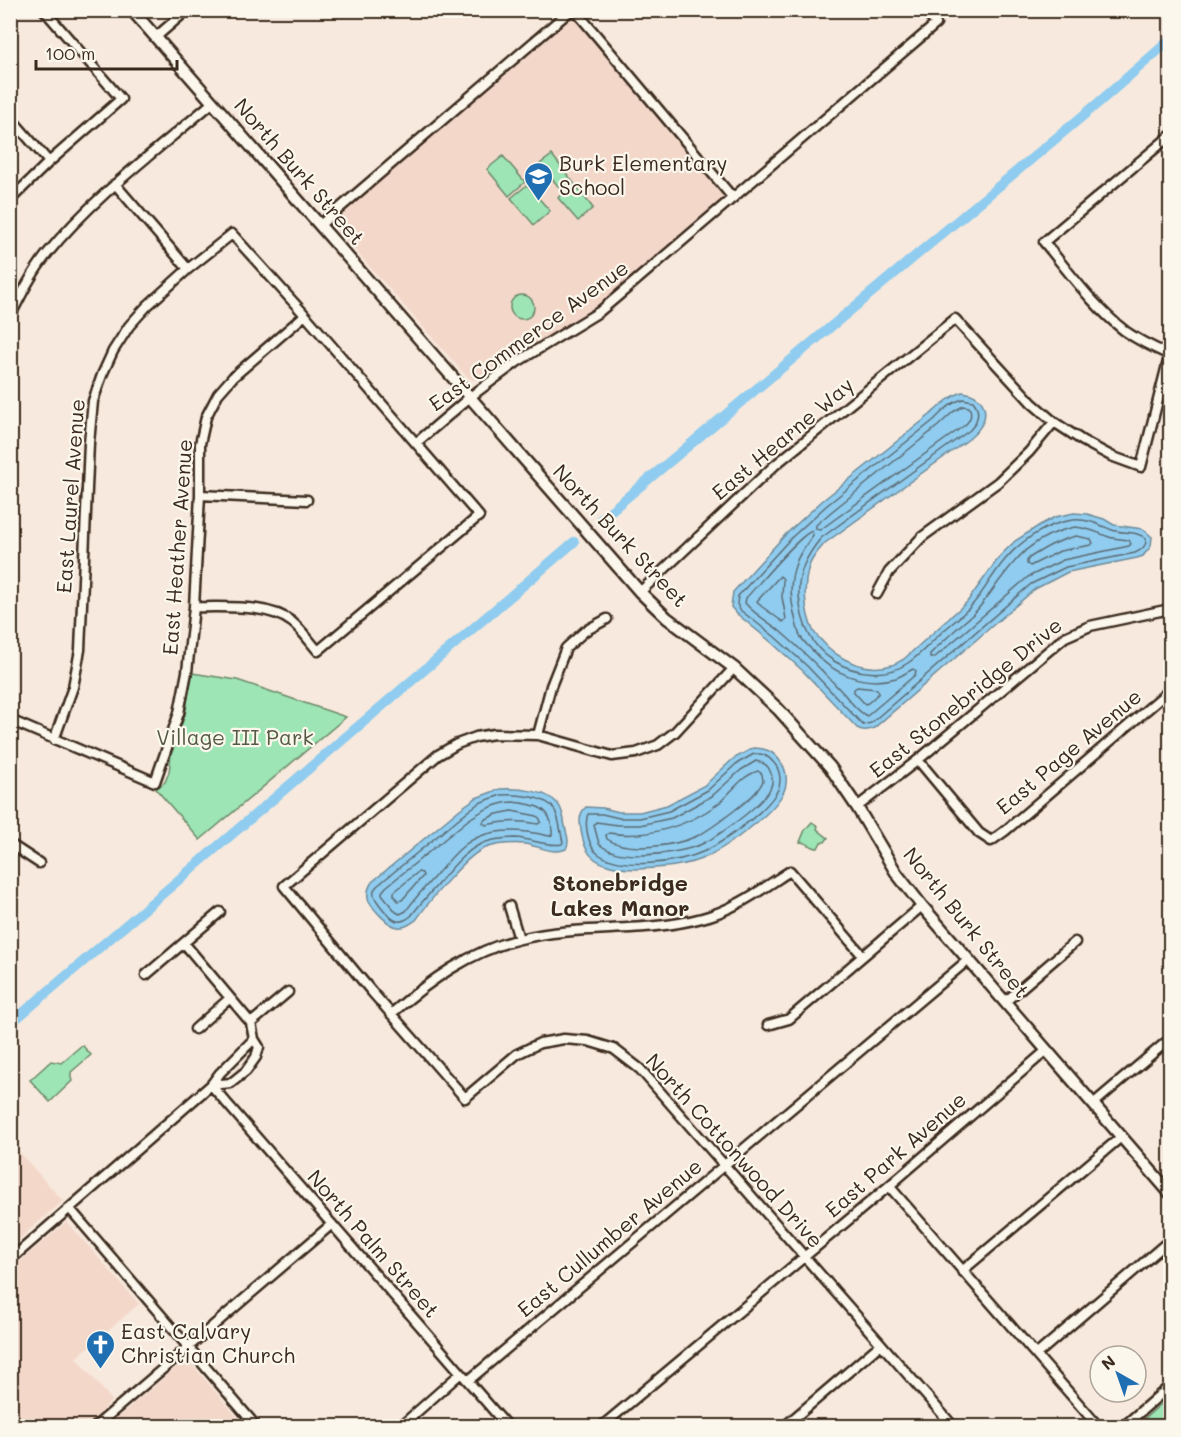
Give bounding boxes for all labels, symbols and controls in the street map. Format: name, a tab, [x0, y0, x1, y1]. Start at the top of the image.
scale bar	[36, 33, 177, 71]
text: 100 m	[45, 41, 95, 65]
street label: North Burk Street	[229, 92, 371, 250]
place label: Burk Elementary School	[559, 149, 727, 200]
school or university icon: Burk Elementary School	[522, 160, 554, 202]
street label: East Commerce Avenue	[423, 253, 633, 416]
street label: East Hearne Way	[706, 371, 858, 505]
street label: East Laurel Avenue	[49, 398, 90, 594]
street label: East Heather Avenue	[155, 438, 198, 656]
street label: North Burk Street	[548, 458, 694, 612]
street label: East Stonebridge Drive	[863, 611, 1067, 783]
street label: East Page Avenue	[990, 682, 1146, 820]
park label: Village III Park	[156, 723, 314, 750]
street label: North Burk Street	[898, 841, 1036, 1003]
district label: Stonebridge Lakes Manor	[551, 868, 690, 922]
street label: North Cottonwood Drive	[640, 1047, 830, 1253]
street label: East Park Avenue	[819, 1085, 971, 1223]
street label: East Cullumber Avenue	[511, 1152, 707, 1322]
street label: North Palm Street	[302, 1163, 446, 1323]
place label: East Calvary Christian Church	[121, 1317, 295, 1368]
church icon: East Calvary Christian Church	[84, 1328, 116, 1370]
north arrow	[1088, 1344, 1148, 1404]
text: N	[1097, 1350, 1119, 1374]

